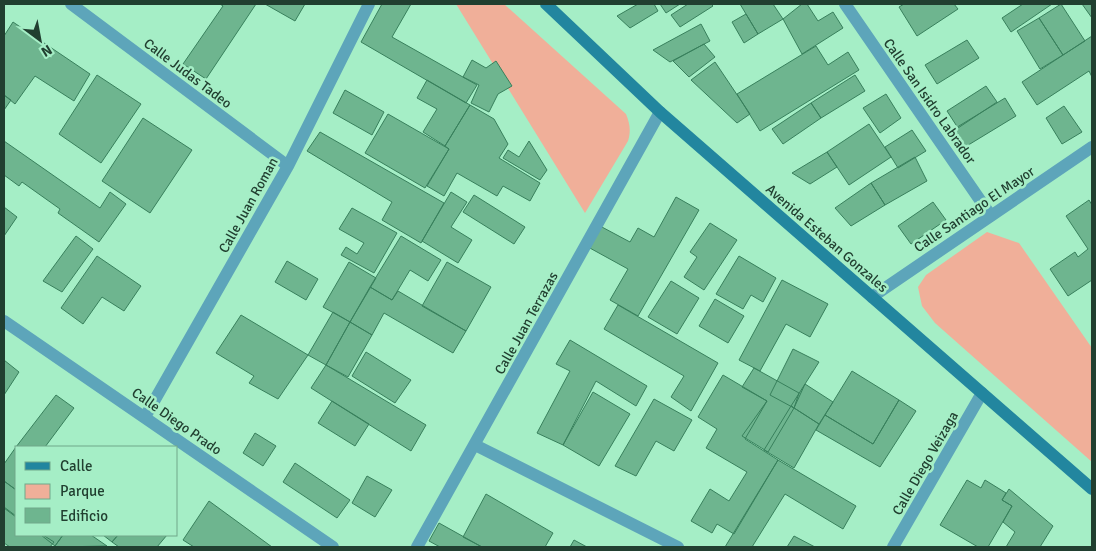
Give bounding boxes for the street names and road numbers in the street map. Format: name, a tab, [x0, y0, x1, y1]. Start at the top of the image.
street label: Calle Judas Tadeo	[140, 35, 235, 112]
street label: Calle San Isidro Labrador	[880, 35, 980, 168]
street label: Calle Juan Roman	[215, 154, 282, 256]
street label: Calle Santiago El Mayor	[911, 162, 1038, 256]
street label: Avenida Esteban Gonzales	[762, 181, 891, 296]
street label: Calle Juan Terrazas	[491, 269, 562, 378]
street label: Calle Diego Prado	[129, 384, 225, 459]
street label: Calle Diego Veizaga	[889, 408, 962, 518]

